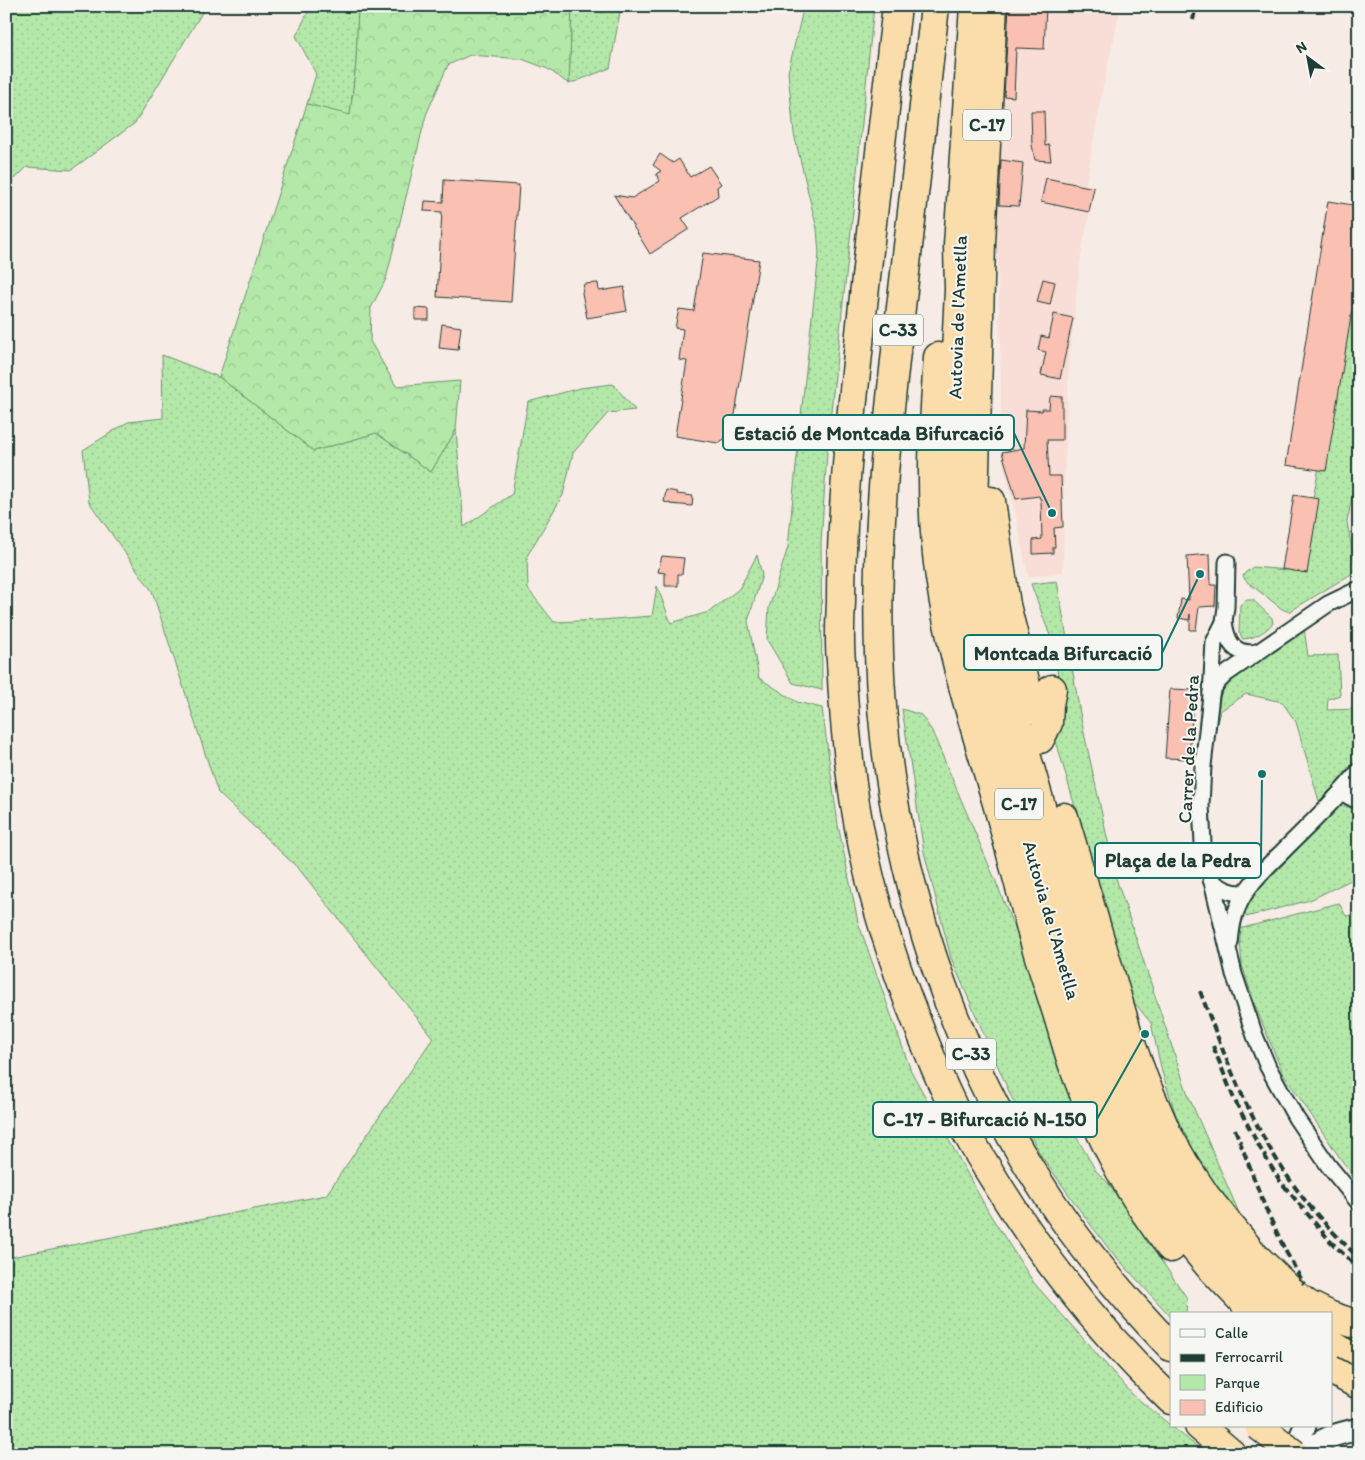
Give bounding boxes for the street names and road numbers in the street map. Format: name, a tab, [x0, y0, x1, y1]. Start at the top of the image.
road number: C-17	[963, 110, 1011, 140]
street label: Autovia de l'Ametlla	[943, 235, 972, 399]
road number: C-33	[873, 314, 923, 346]
street label: Carrer de la Pedra	[1173, 674, 1204, 824]
road number: C-17	[995, 789, 1043, 820]
street label: Autovia de l'Ametlla	[1018, 838, 1085, 1002]
road number: C-33	[946, 1038, 996, 1070]

